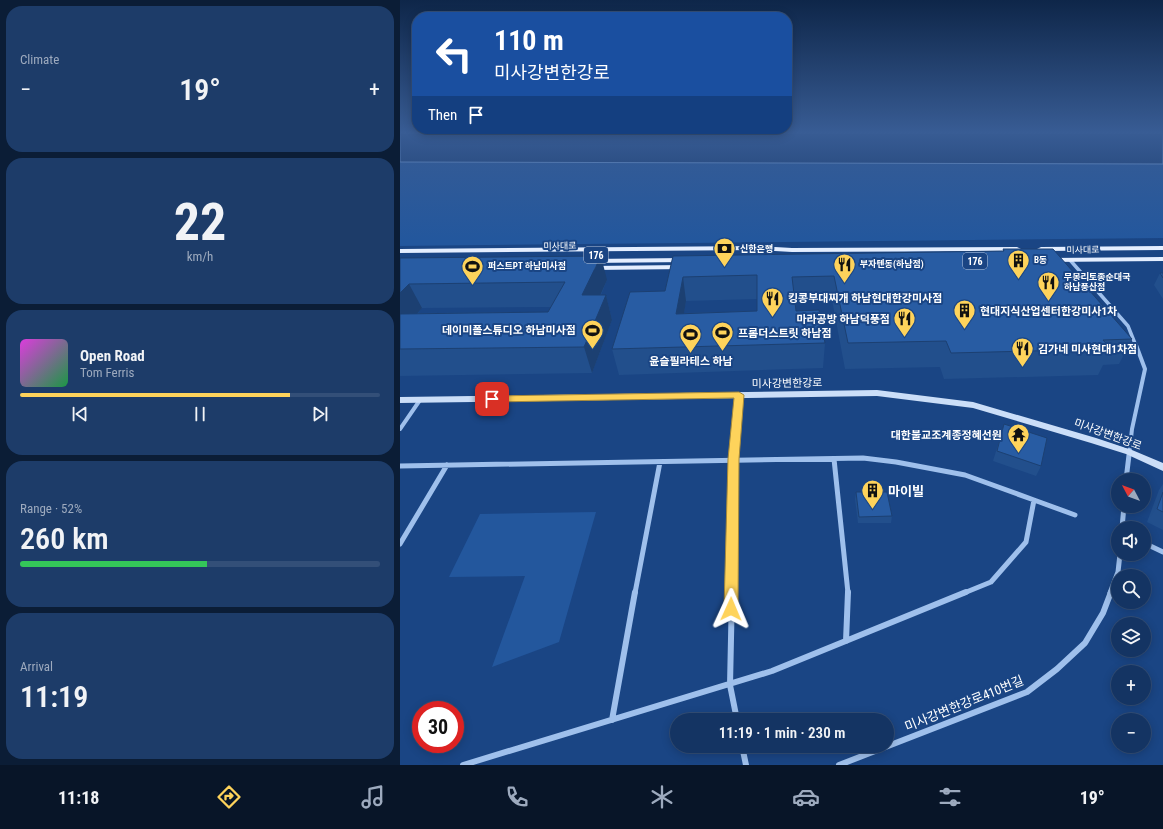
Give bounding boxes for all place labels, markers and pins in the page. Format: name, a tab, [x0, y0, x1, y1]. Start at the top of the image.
bank icon: 신한은행	[711, 236, 737, 269]
place label: 신한은행	[740, 243, 773, 254]
building icon: B동	[1006, 247, 1032, 280]
restaurant icon: 부자텐동(하남점)	[831, 251, 857, 284]
sports icon: 퍼스트PT 하남미사점	[460, 253, 486, 286]
place label: B동	[1034, 255, 1047, 265]
place label: 부자텐동(하남점)	[860, 259, 924, 270]
place label: 퍼스트PT 하남미사점	[488, 261, 566, 271]
restaurant icon: 무봉리토종순대국 하남풍산점	[1036, 269, 1062, 302]
place label: 무봉리토종순대국 하남풍산점	[1064, 272, 1131, 292]
restaurant icon: 킹콩부대찌개 하남현대한강미사점	[760, 285, 786, 318]
place label: 킹콩부대찌개 하남현대한강미사점	[788, 292, 942, 305]
building icon: 현대지식산업센터한강미사1차	[952, 298, 978, 331]
place label: 현대지식산업센터한강미사1차	[980, 305, 1117, 318]
restaurant icon: 마라공방 하남덕풍점	[892, 306, 918, 339]
place label: 마라공방 하남덕풍점	[796, 313, 890, 326]
sports icon: 데이미폴스튜디오 하남미사점	[579, 317, 605, 350]
sports icon: 프롬더스트릿 하남점	[710, 320, 736, 353]
sports icon: 윤슬필라테스 하남	[678, 322, 704, 355]
place label: 데이미폴스튜디오 하남미사점	[442, 324, 576, 337]
place label: 프롬더스트릿 하남점	[738, 327, 832, 340]
restaurant icon: 김가네 미사현대1차점	[1009, 336, 1035, 369]
place label: 김가네 미사현대1차점	[1038, 343, 1137, 356]
place label: 윤슬필라테스 하남	[649, 355, 733, 368]
pin	[475, 382, 509, 416]
temple icon: 대한불교조계종정혜선원	[1005, 422, 1031, 455]
place label: 대한불교조계종정혜선원	[891, 429, 1002, 442]
building icon: 마이빌	[859, 478, 885, 511]
place label: 마이빌	[888, 484, 924, 499]

